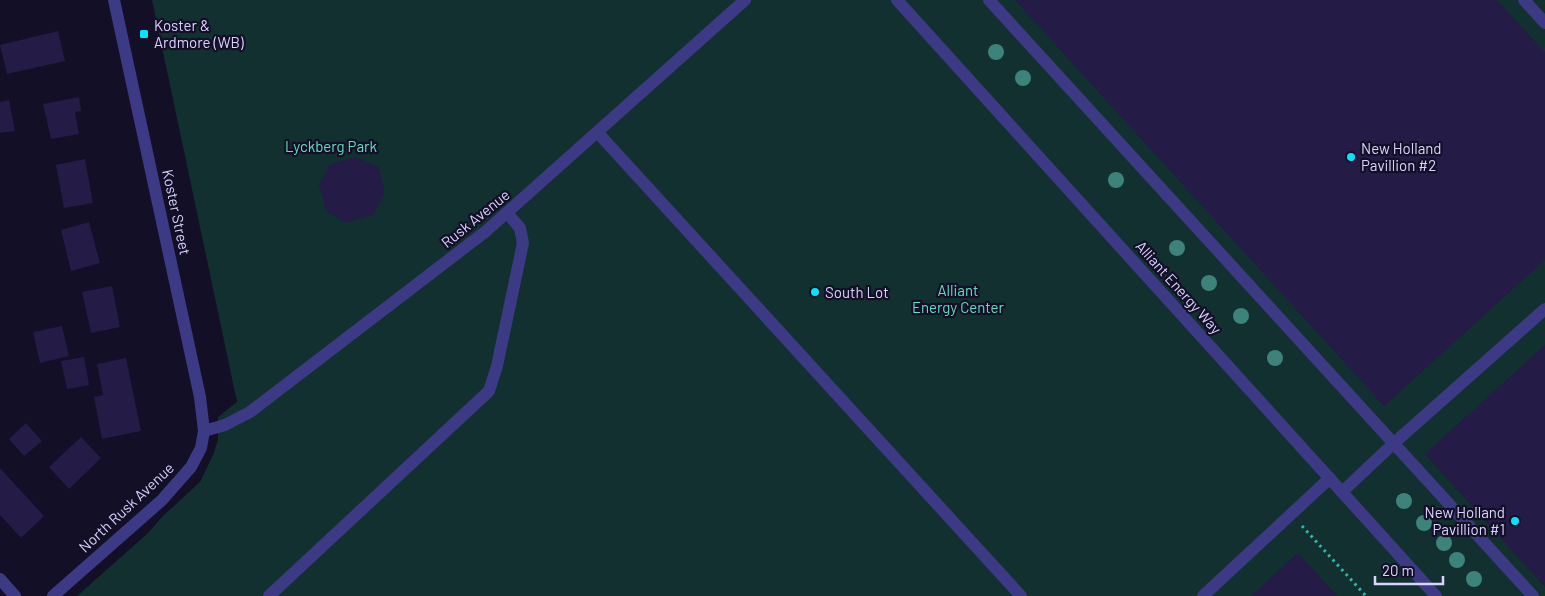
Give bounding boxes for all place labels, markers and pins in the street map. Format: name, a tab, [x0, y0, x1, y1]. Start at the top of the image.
place label: Koster & Ardmore (WB)	[154, 16, 244, 51]
marker: Koster & Ardmore (WB)	[138, 28, 150, 40]
place label: New Holland Pavillion #2	[1361, 139, 1441, 174]
marker: New Holland Pavillion #2	[1345, 151, 1357, 163]
place label: South Lot	[825, 283, 889, 301]
marker: South Lot	[809, 286, 821, 298]
place label: New Holland Pavillion #1	[1425, 503, 1505, 538]
marker: New Holland Pavillion #1	[1509, 515, 1521, 527]

